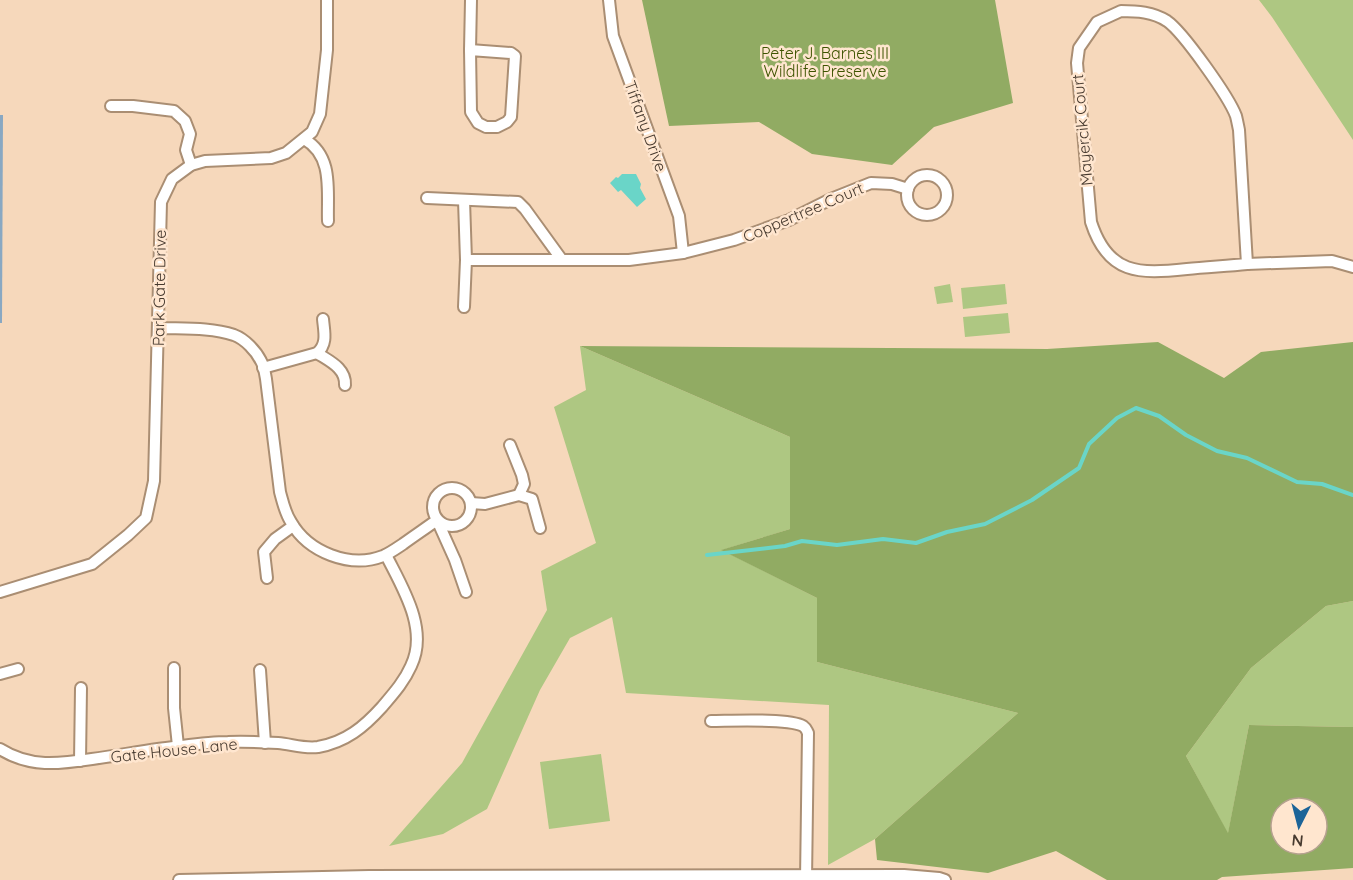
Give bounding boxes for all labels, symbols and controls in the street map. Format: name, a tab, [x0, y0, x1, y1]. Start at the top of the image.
park label: Peter J. Barnes III Wildlife Preserve	[761, 43, 889, 81]
street label: Mayercik Court	[1067, 73, 1097, 187]
street label: Tiffany Drive	[620, 78, 672, 174]
street label: Coppertree Court	[740, 178, 866, 246]
street label: Park Gate Drive	[148, 230, 170, 346]
street label: Gate House Lane	[110, 733, 238, 767]
north arrow	[1269, 796, 1329, 856]
text: N	[1291, 830, 1304, 851]

